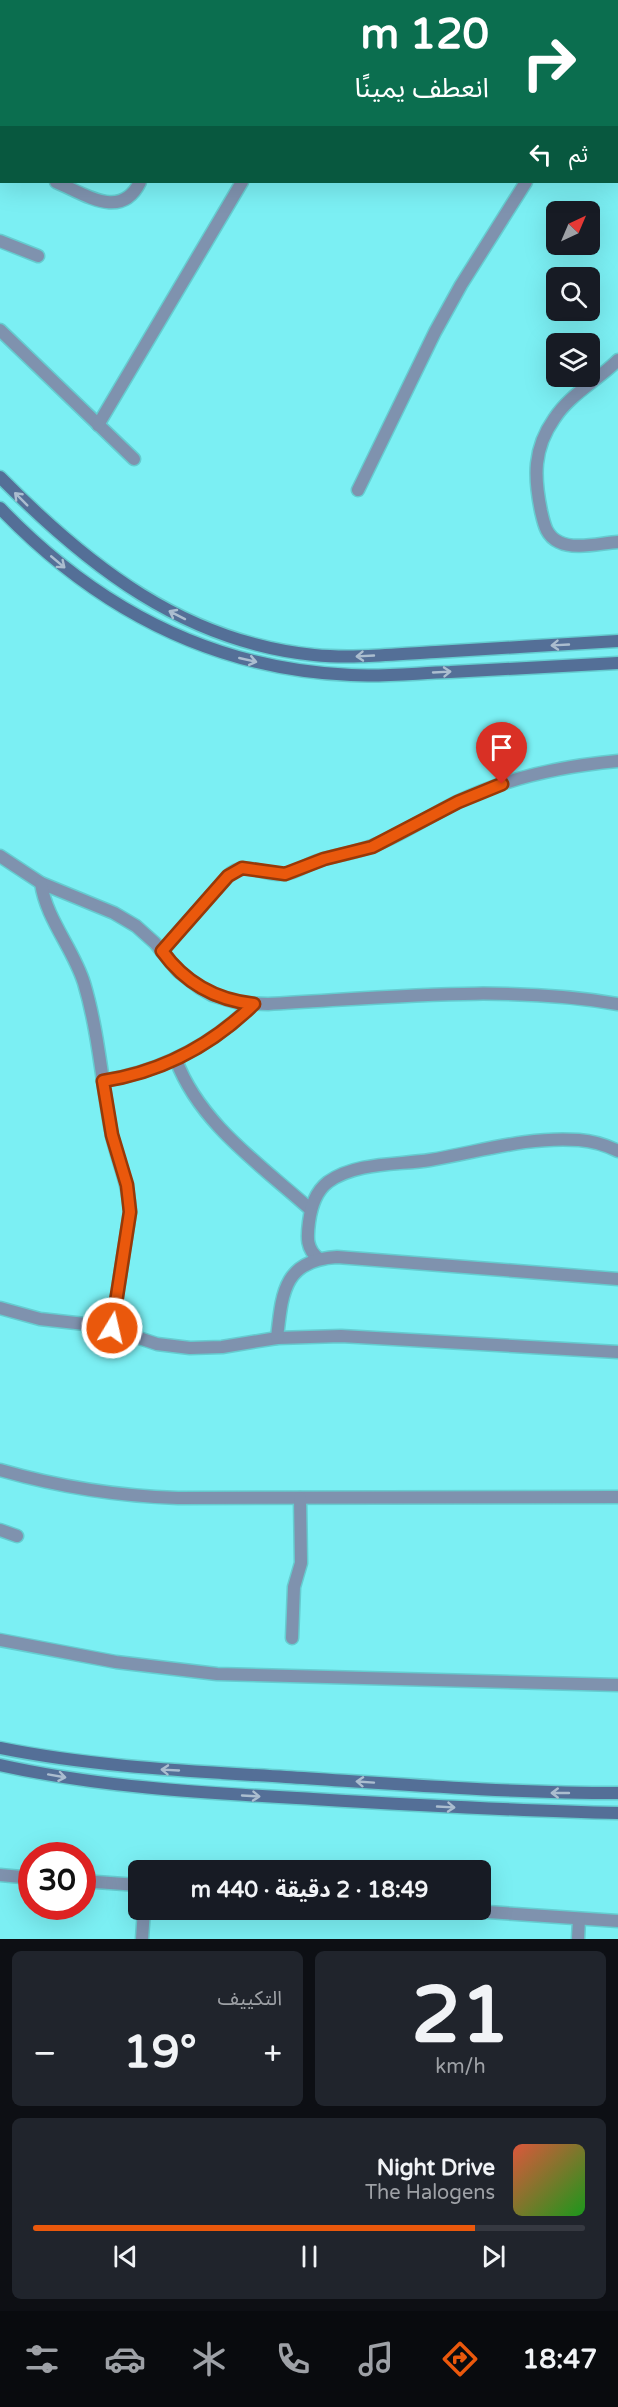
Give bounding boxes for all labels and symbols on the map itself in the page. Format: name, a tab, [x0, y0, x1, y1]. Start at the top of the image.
north arrow	[546, 201, 600, 255]
one-way arrow	[14, 491, 29, 506]
one-way arrow	[50, 556, 66, 569]
one-way arrow	[168, 608, 186, 620]
one-way arrow	[550, 639, 570, 650]
one-way arrow	[355, 651, 375, 662]
one-way arrow	[239, 654, 258, 666]
one-way arrow	[431, 667, 451, 678]
pin	[476, 722, 527, 784]
position arrow	[80, 1296, 144, 1360]
one-way arrow	[161, 1764, 181, 1775]
one-way arrow	[47, 1771, 67, 1782]
one-way arrow	[355, 1777, 375, 1788]
one-way arrow	[550, 1787, 570, 1799]
one-way arrow	[241, 1790, 261, 1801]
one-way arrow	[435, 1801, 455, 1812]
speed limit sign: 30	[18, 1842, 96, 1920]

